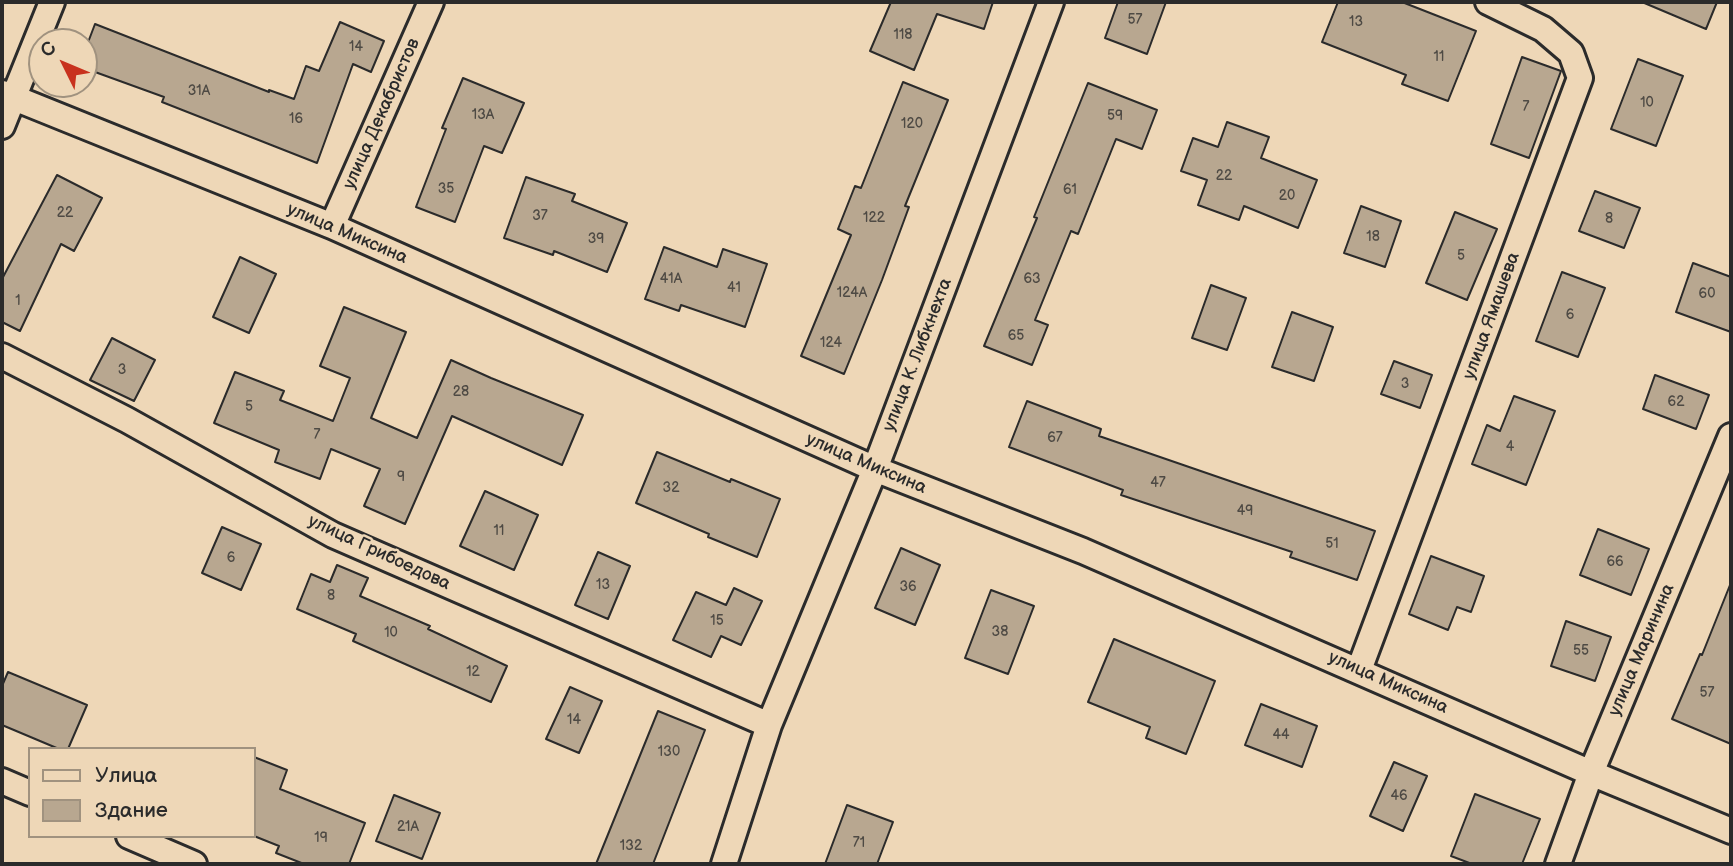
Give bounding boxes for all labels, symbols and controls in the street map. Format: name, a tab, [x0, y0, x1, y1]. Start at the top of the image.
house number: 57	[1128, 12, 1142, 28]
house number: 13	[1349, 14, 1363, 30]
house number: 118	[894, 27, 912, 43]
north arrow	[28, 28, 98, 98]
street label: улица Декабристов	[339, 35, 425, 193]
text: С	[36, 37, 62, 62]
house number: 14	[349, 39, 363, 55]
house number: 11	[1434, 49, 1444, 65]
house number: 31А	[188, 83, 210, 99]
house number: 10	[1640, 95, 1654, 111]
house number: 7	[1523, 99, 1529, 115]
house number: 13А	[472, 107, 494, 123]
house number: 59	[1107, 108, 1123, 124]
house number: 16	[289, 111, 303, 127]
house number: 120	[901, 116, 923, 132]
house number: 22	[1216, 168, 1232, 184]
house number: 35	[438, 181, 454, 197]
house number: 61	[1063, 182, 1077, 198]
house number: 20	[1279, 188, 1295, 204]
street label: улица Миксина	[284, 199, 410, 269]
house number: 22	[57, 205, 73, 221]
house number: 37	[532, 208, 548, 224]
house number: 122	[863, 210, 885, 226]
house number: 8	[1605, 211, 1613, 227]
house number: 18	[1366, 229, 1380, 245]
house number: 39	[588, 231, 604, 247]
house number: 5	[1457, 248, 1465, 264]
street label: улица Ямашева	[1459, 249, 1525, 383]
house number: 41А	[660, 271, 682, 287]
house number: 63	[1023, 271, 1041, 287]
street label: улица К. Либкнехта	[879, 275, 957, 435]
house number: 41	[727, 280, 741, 296]
house number: 124А	[837, 285, 867, 301]
house number: 60	[1699, 286, 1715, 302]
house number: 1	[15, 293, 21, 309]
house number: 6	[1566, 307, 1574, 323]
house number: 65	[1008, 328, 1024, 344]
house number: 124	[820, 335, 842, 351]
house number: 3	[118, 362, 126, 378]
house number: 3	[1401, 376, 1409, 392]
house number: 28	[453, 384, 469, 400]
house number: 62	[1668, 394, 1684, 410]
house number: 5	[245, 399, 253, 415]
house number: 7	[314, 427, 320, 443]
street label: улица Миксина	[803, 429, 929, 499]
house number: 67	[1047, 430, 1063, 446]
house number: 4	[1506, 439, 1514, 455]
house number: 9	[397, 469, 405, 485]
house number: 47	[1150, 475, 1166, 491]
house number: 32	[663, 480, 679, 496]
house number: 49	[1237, 503, 1253, 519]
street label: улица Грибоедова	[304, 511, 454, 595]
house number: 11	[494, 523, 504, 539]
house number: 51	[1325, 536, 1339, 552]
house number: 6	[227, 550, 235, 566]
house number: 66	[1606, 554, 1624, 570]
house number: 13	[596, 577, 610, 593]
house number: 36	[899, 579, 917, 595]
street label: улица Маринина	[1604, 581, 1680, 719]
house number: 8	[327, 588, 335, 604]
house number: 15	[710, 613, 724, 629]
house number: 38	[992, 624, 1008, 640]
house number: 10	[384, 625, 398, 641]
house number: 55	[1573, 643, 1589, 659]
street label: улица Миксина	[1325, 647, 1451, 719]
house number: 12	[466, 664, 480, 680]
house number: 57	[1700, 685, 1714, 701]
house number: 14	[567, 712, 581, 728]
house number: 44	[1272, 727, 1290, 743]
house number: 130	[658, 744, 680, 760]
legend	[28, 747, 256, 838]
text: Улица	[95, 763, 157, 788]
house number: 46	[1390, 788, 1408, 804]
text: Здание	[95, 798, 168, 823]
house number: 21А	[397, 819, 419, 835]
house number: 19	[314, 830, 328, 846]
house number: 71	[853, 835, 865, 851]
house number: 132	[620, 838, 642, 854]

